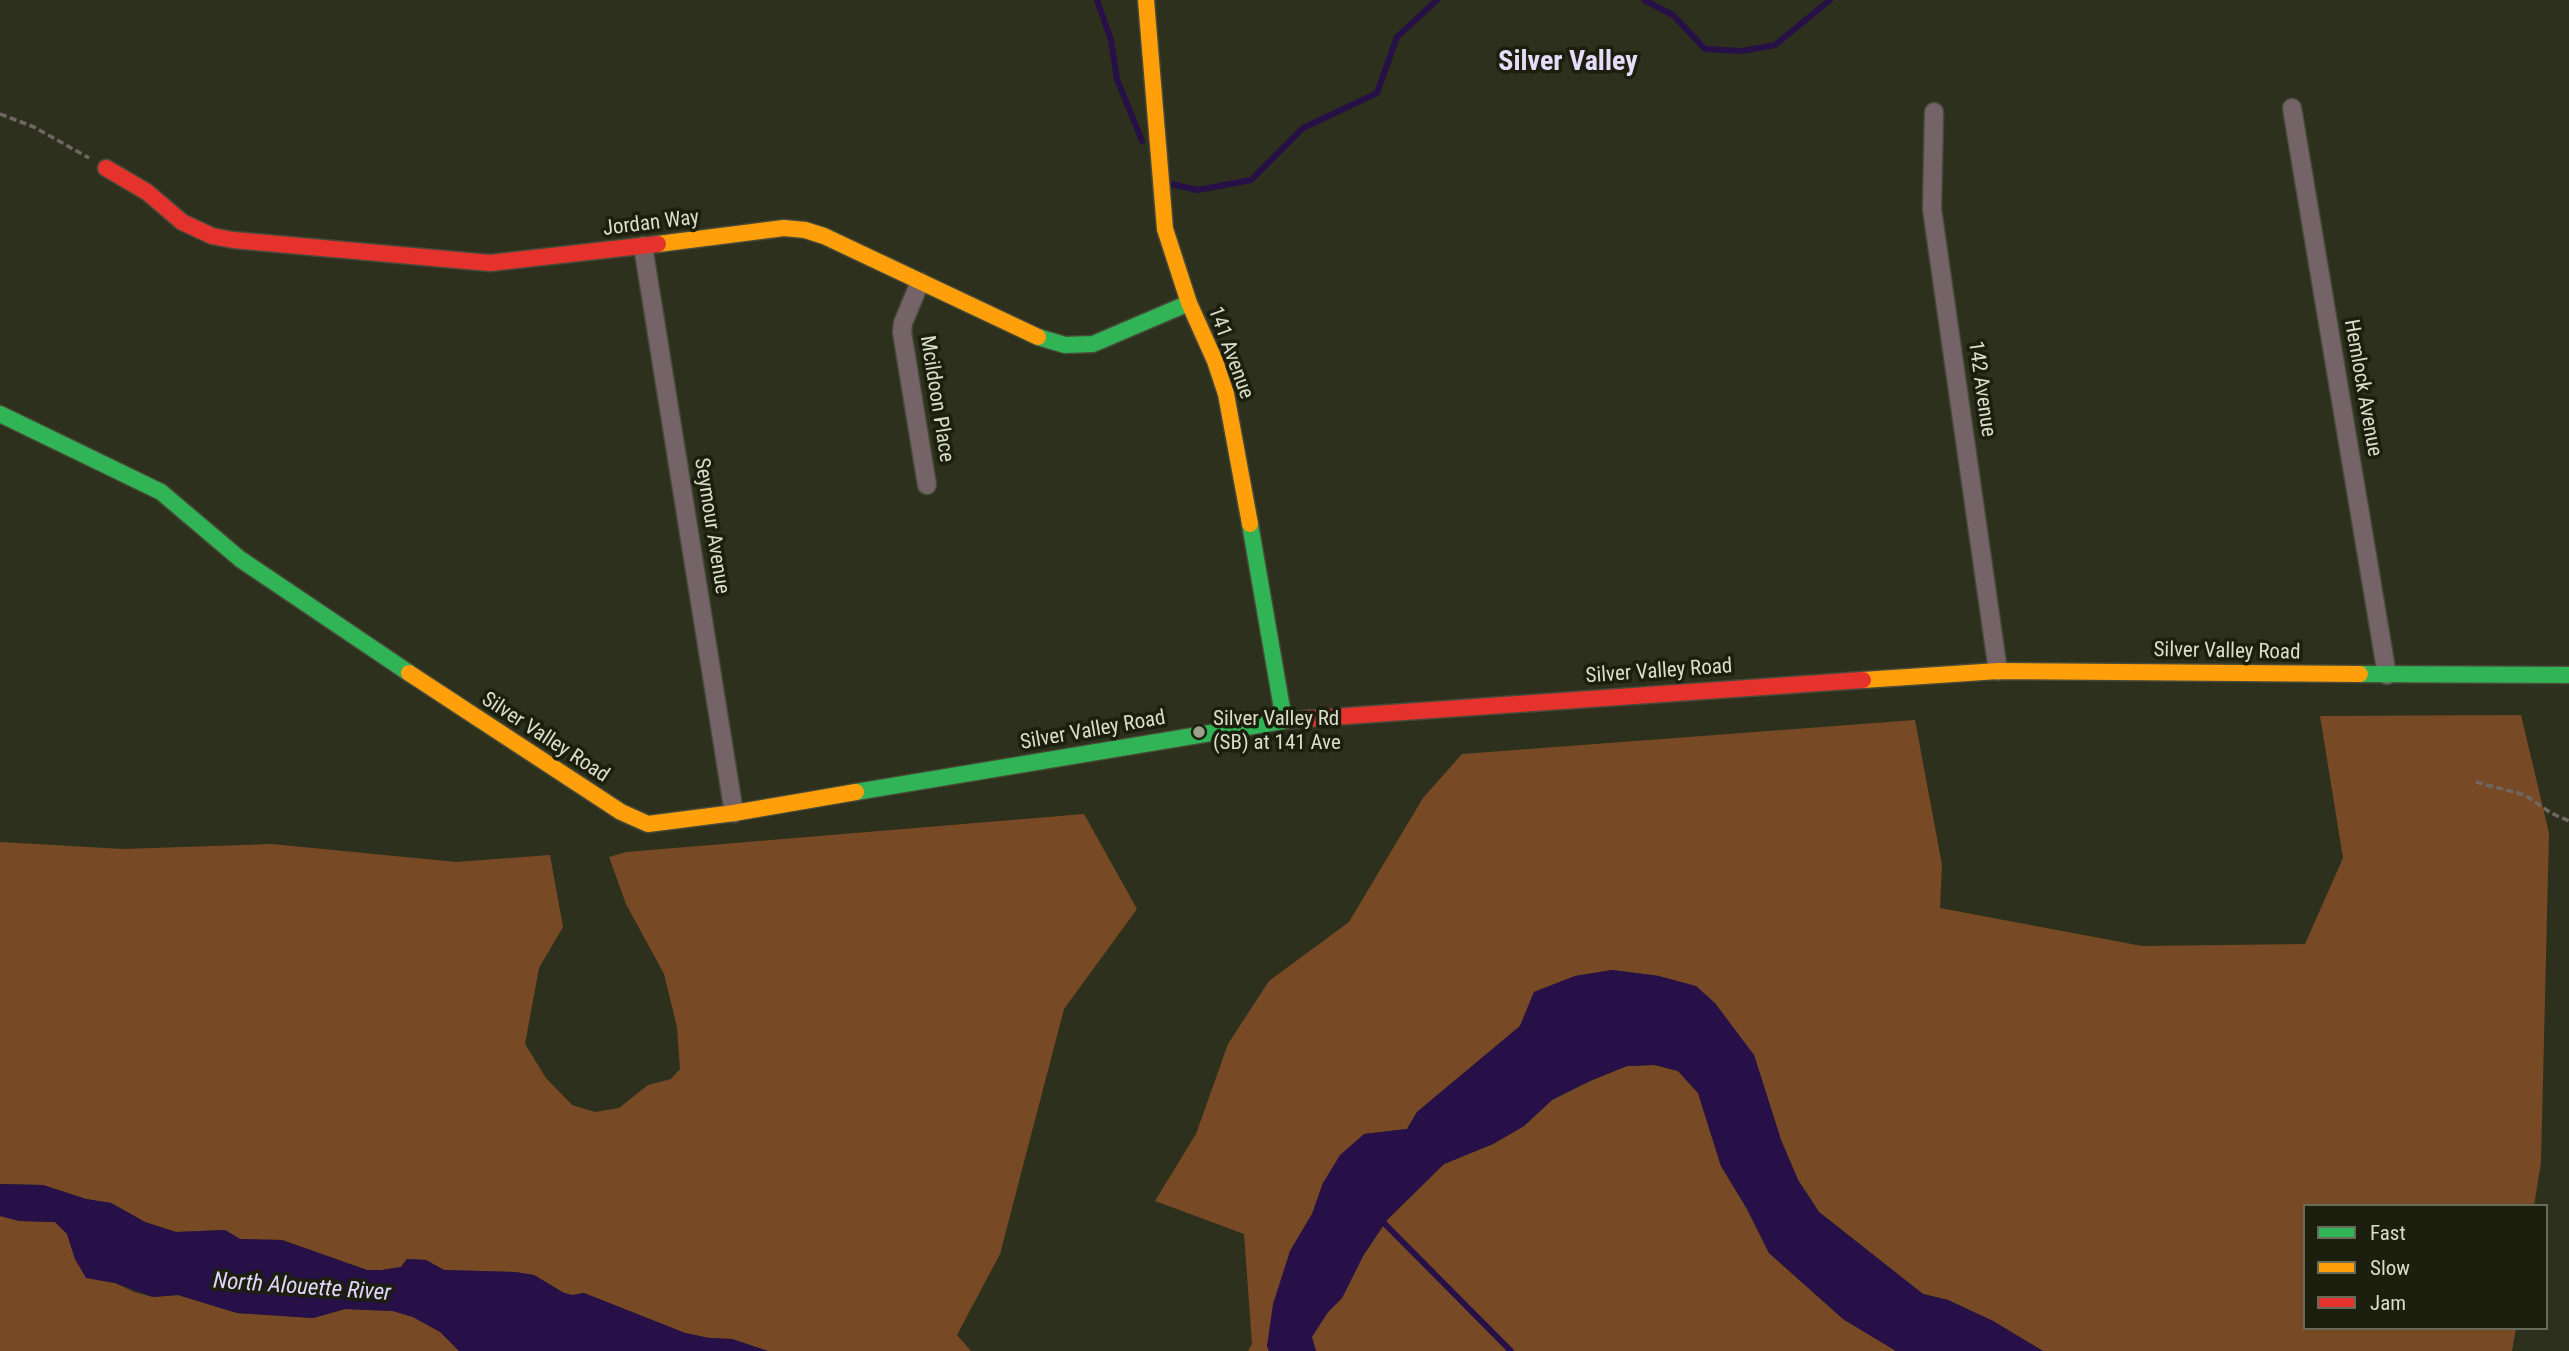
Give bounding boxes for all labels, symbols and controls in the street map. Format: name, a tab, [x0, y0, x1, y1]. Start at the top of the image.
district label: Silver Valley	[1498, 46, 1638, 80]
street label: Jordan Way	[601, 206, 701, 242]
street label: 141 Avenue	[1202, 303, 1258, 403]
street label: Hemlock Avenue	[2338, 318, 2386, 458]
street label: Mcildoon Place	[914, 334, 958, 464]
street label: 142 Avenue	[1962, 340, 2000, 438]
street label: Seymour Avenue	[688, 456, 734, 596]
street label: Silver Valley Road	[2153, 638, 2301, 666]
street label: Silver Valley Road	[1585, 654, 1733, 690]
street label: Silver Valley Road	[477, 687, 613, 789]
street label: Silver Valley Road	[1018, 706, 1168, 756]
place label: Silver Valley Rd (SB) at 141 Ave	[1213, 707, 1341, 757]
marker: Silver Valley Rd (SB) at 141 Ave	[1191, 724, 1207, 740]
legend	[2303, 1204, 2548, 1330]
text: Fast	[2370, 1221, 2406, 1245]
text: Slow	[2370, 1256, 2410, 1280]
water label: North Alouette River	[212, 1268, 392, 1308]
text: Jam	[2370, 1291, 2406, 1315]

